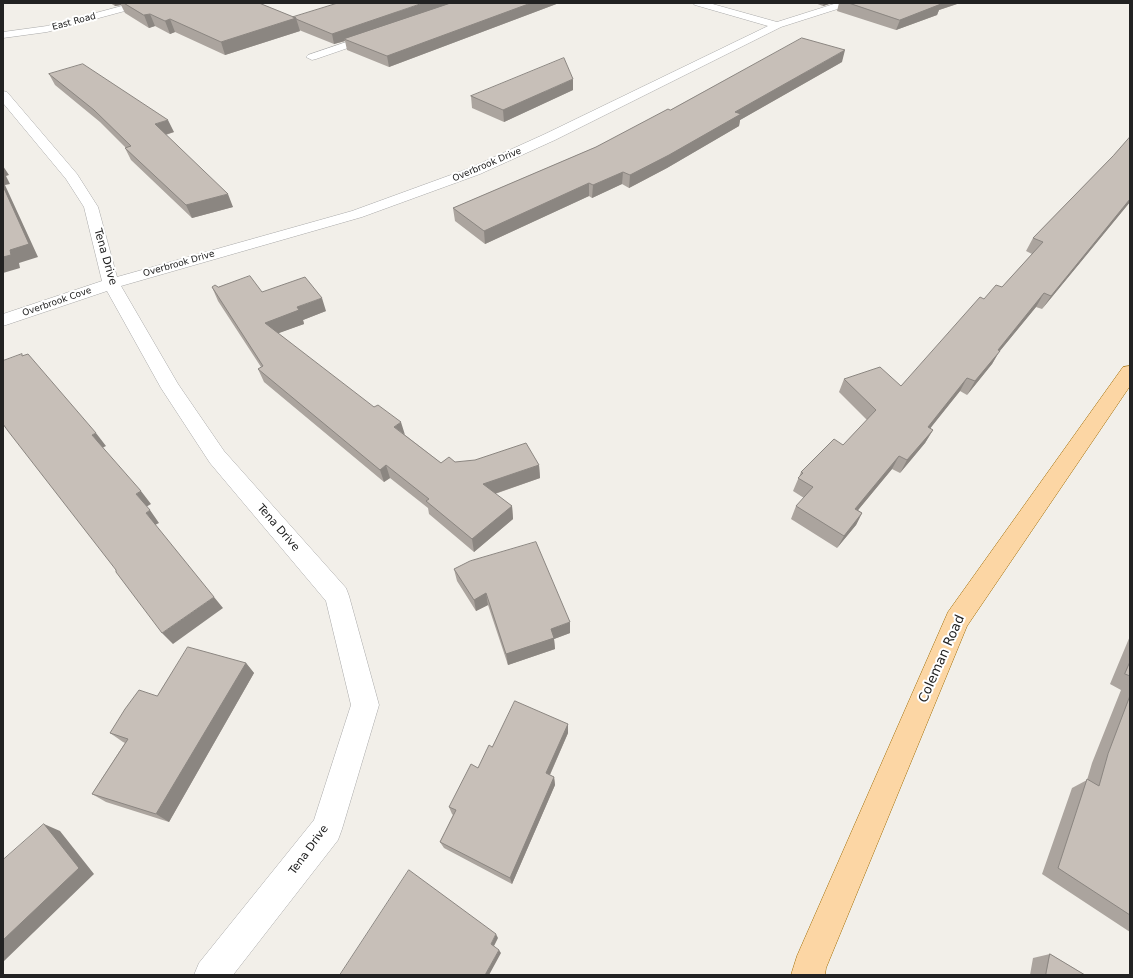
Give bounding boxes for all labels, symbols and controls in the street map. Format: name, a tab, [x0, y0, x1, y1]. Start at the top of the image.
street label: East Road	[51, 11, 97, 33]
street label: Overbrook Drive	[451, 146, 523, 184]
street label: Tena Drive	[91, 227, 119, 287]
street label: Overbrook Drive	[142, 249, 216, 279]
street label: Overbrook Cove	[21, 285, 93, 319]
street label: Tena Drive	[254, 502, 302, 554]
street label: Coleman Road	[916, 613, 968, 705]
street label: Tena Drive	[287, 823, 331, 877]

